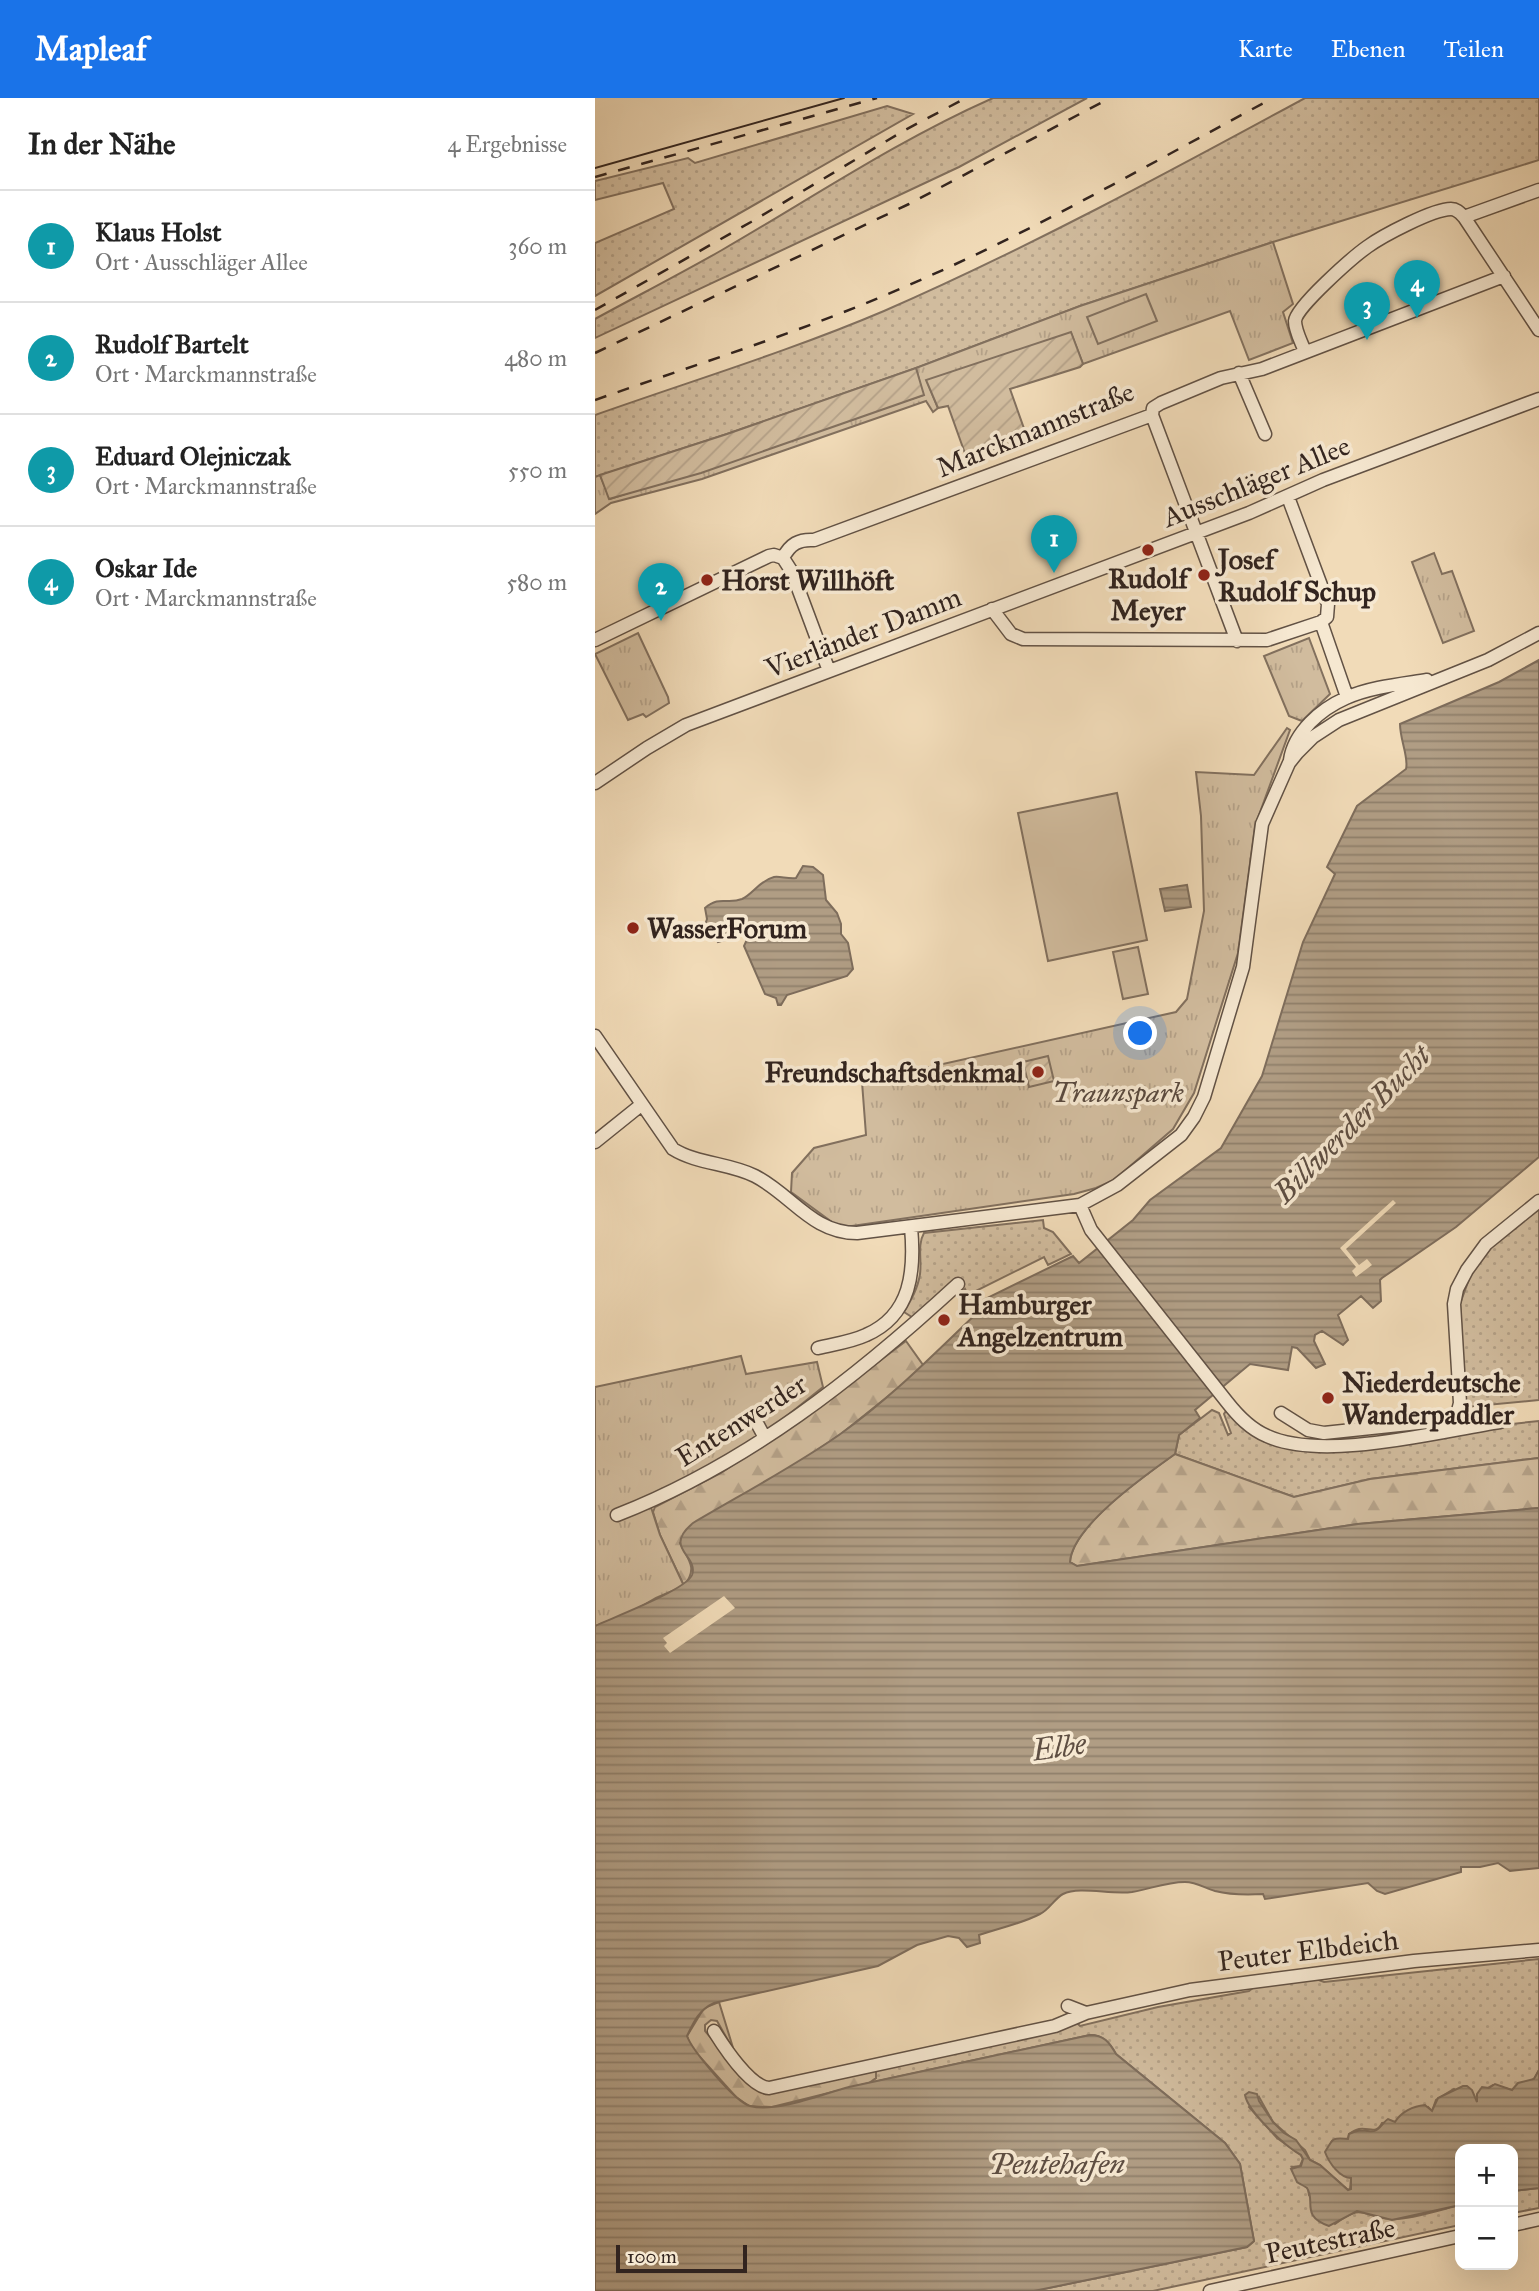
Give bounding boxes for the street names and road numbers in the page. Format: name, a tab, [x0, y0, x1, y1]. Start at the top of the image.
street label: Marckmannstraße	[931, 374, 1139, 485]
street label: Ausschläger Allee	[1156, 428, 1355, 535]
street label: Vierländer Damm	[759, 579, 966, 686]
street label: Entenwerder	[669, 1366, 814, 1474]
street label: Peuter Elbdeich	[1216, 1922, 1401, 1979]
street label: Peutestraße	[1262, 2210, 1398, 2271]

